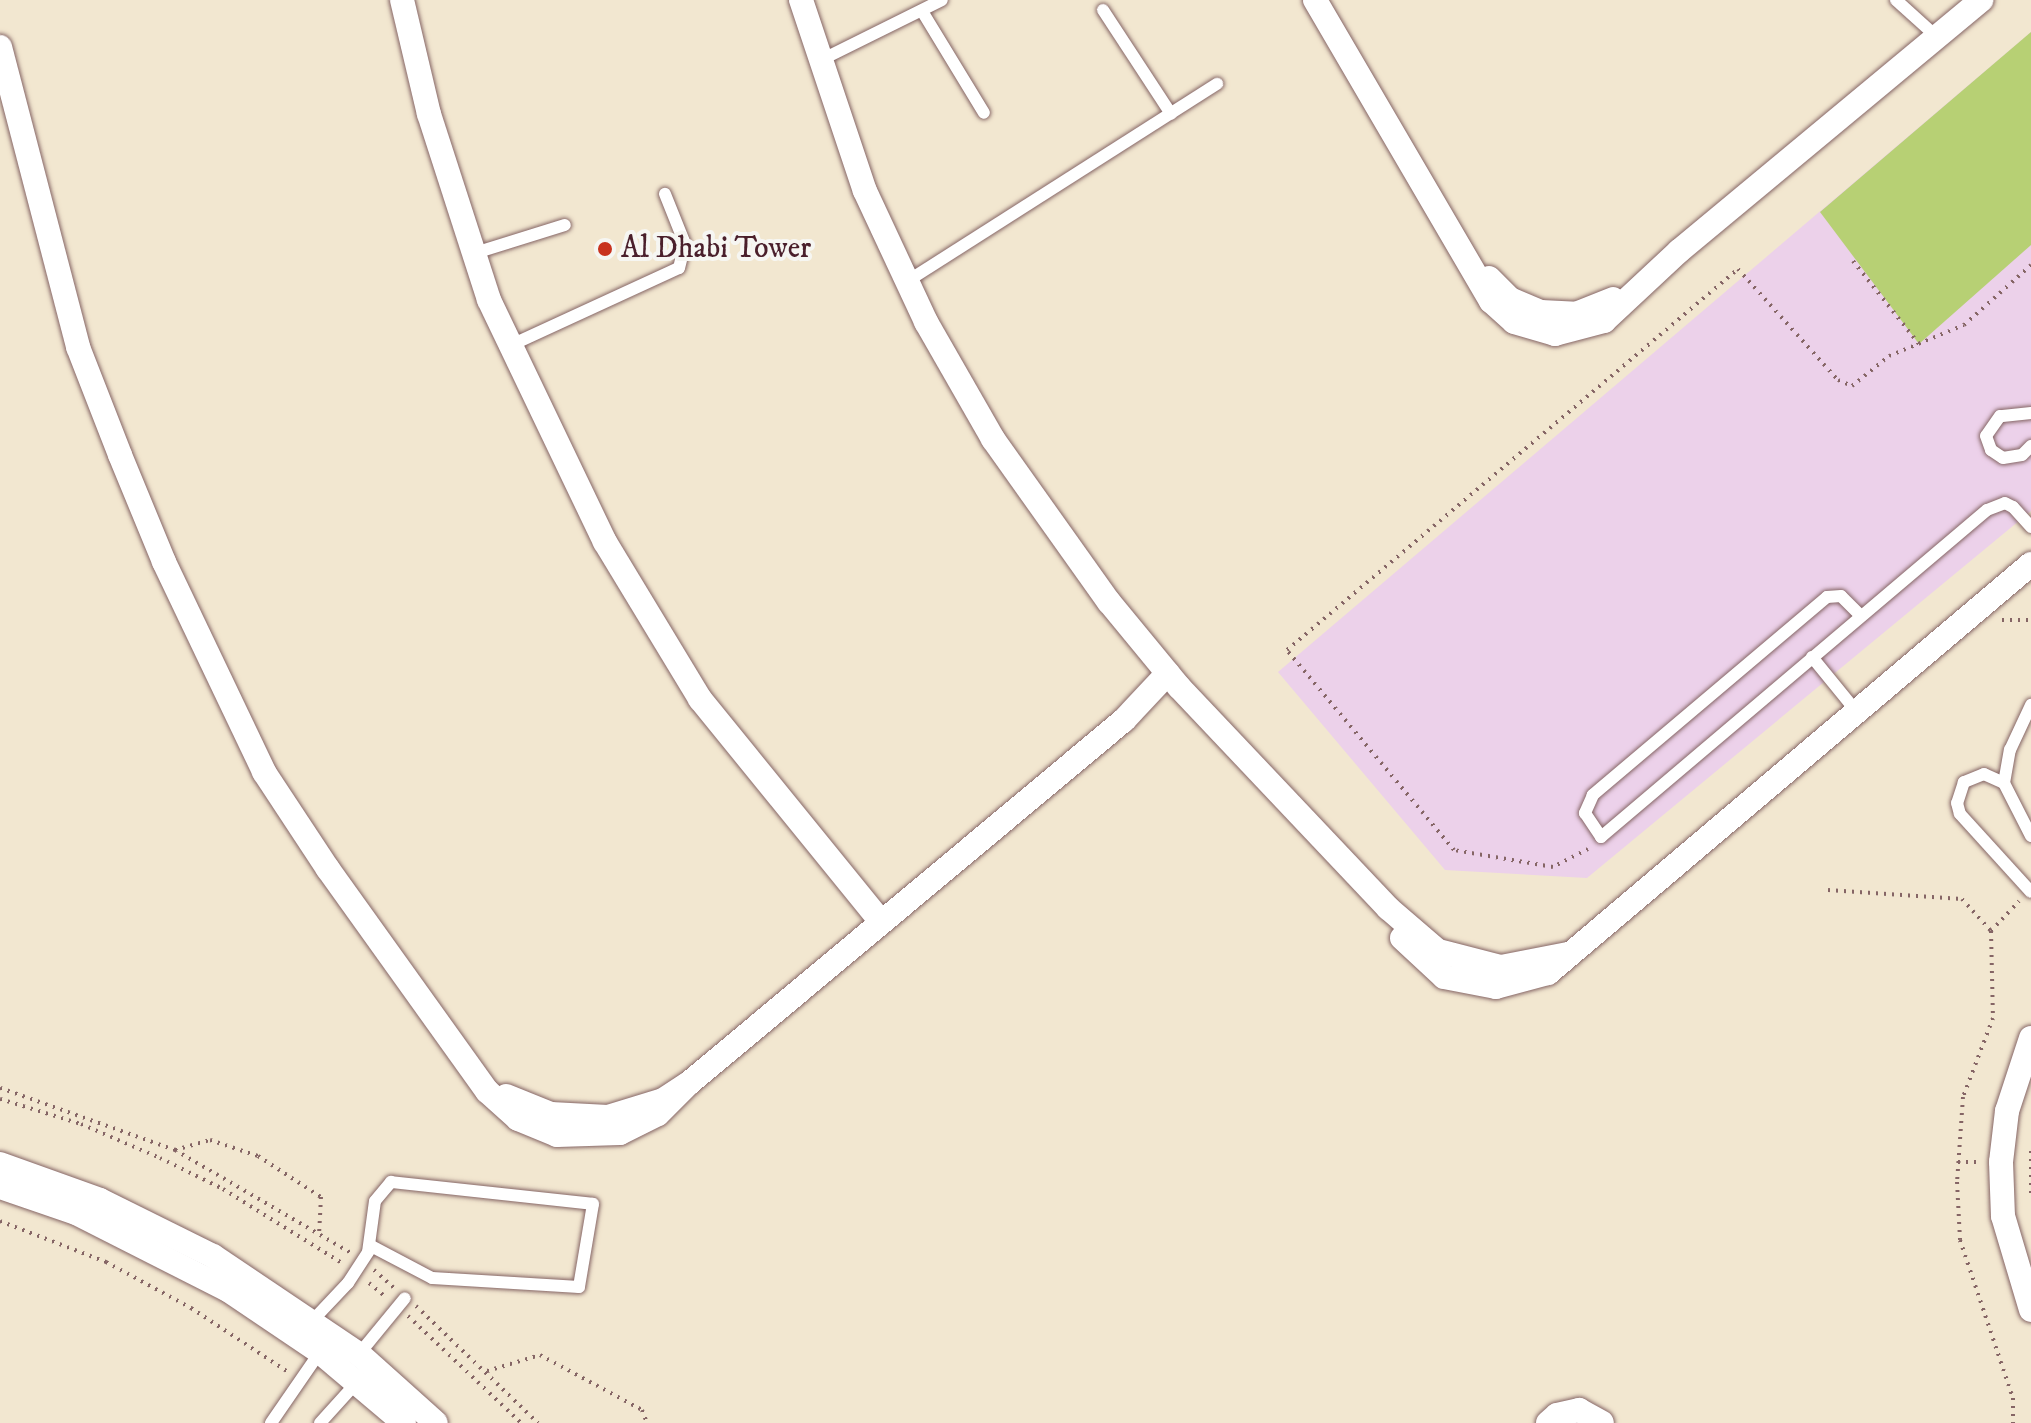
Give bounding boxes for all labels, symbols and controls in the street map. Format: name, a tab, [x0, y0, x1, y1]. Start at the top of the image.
place label: Al Dhabi Tower	[621, 231, 811, 267]
marker: Al Dhabi Tower	[596, 240, 614, 258]

